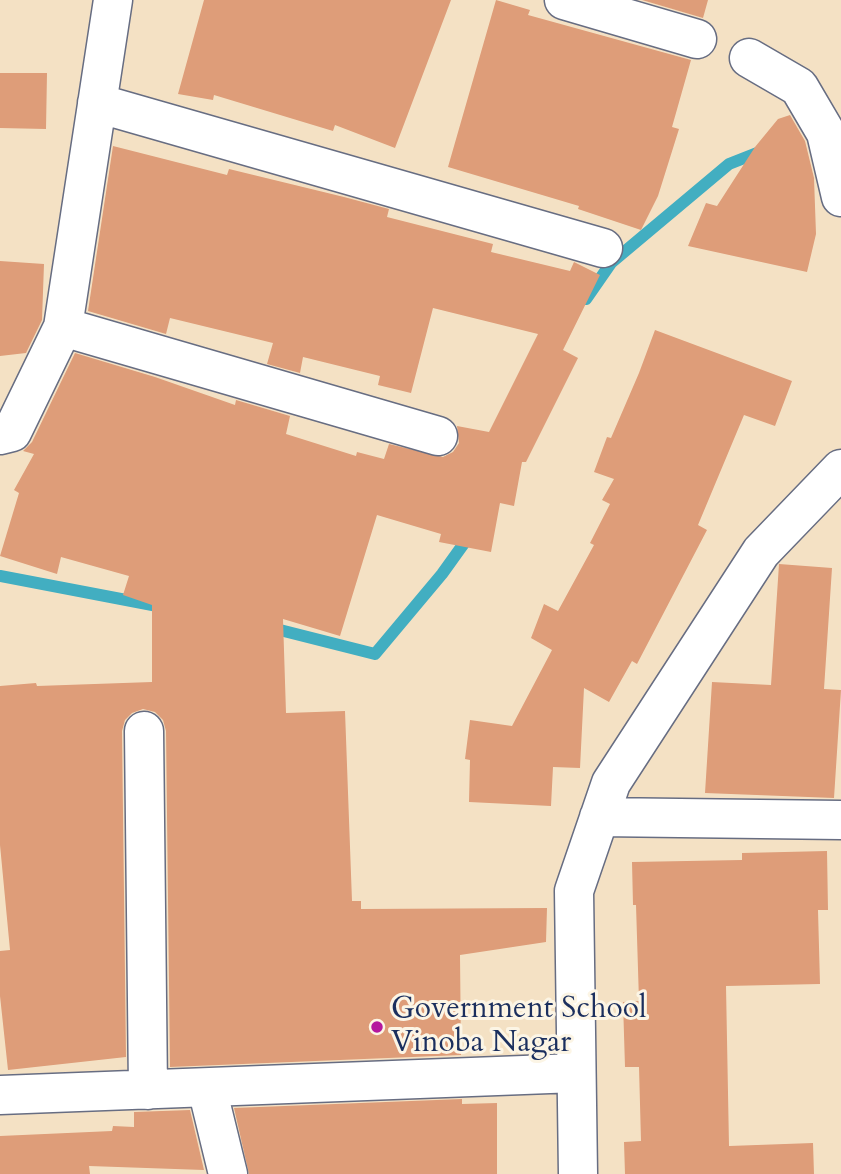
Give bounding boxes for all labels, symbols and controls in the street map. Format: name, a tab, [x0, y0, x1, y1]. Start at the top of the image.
place label: Government School Vinoba Nagar	[391, 992, 647, 1062]
marker: Government School Vinoba Nagar	[369, 1019, 385, 1035]

